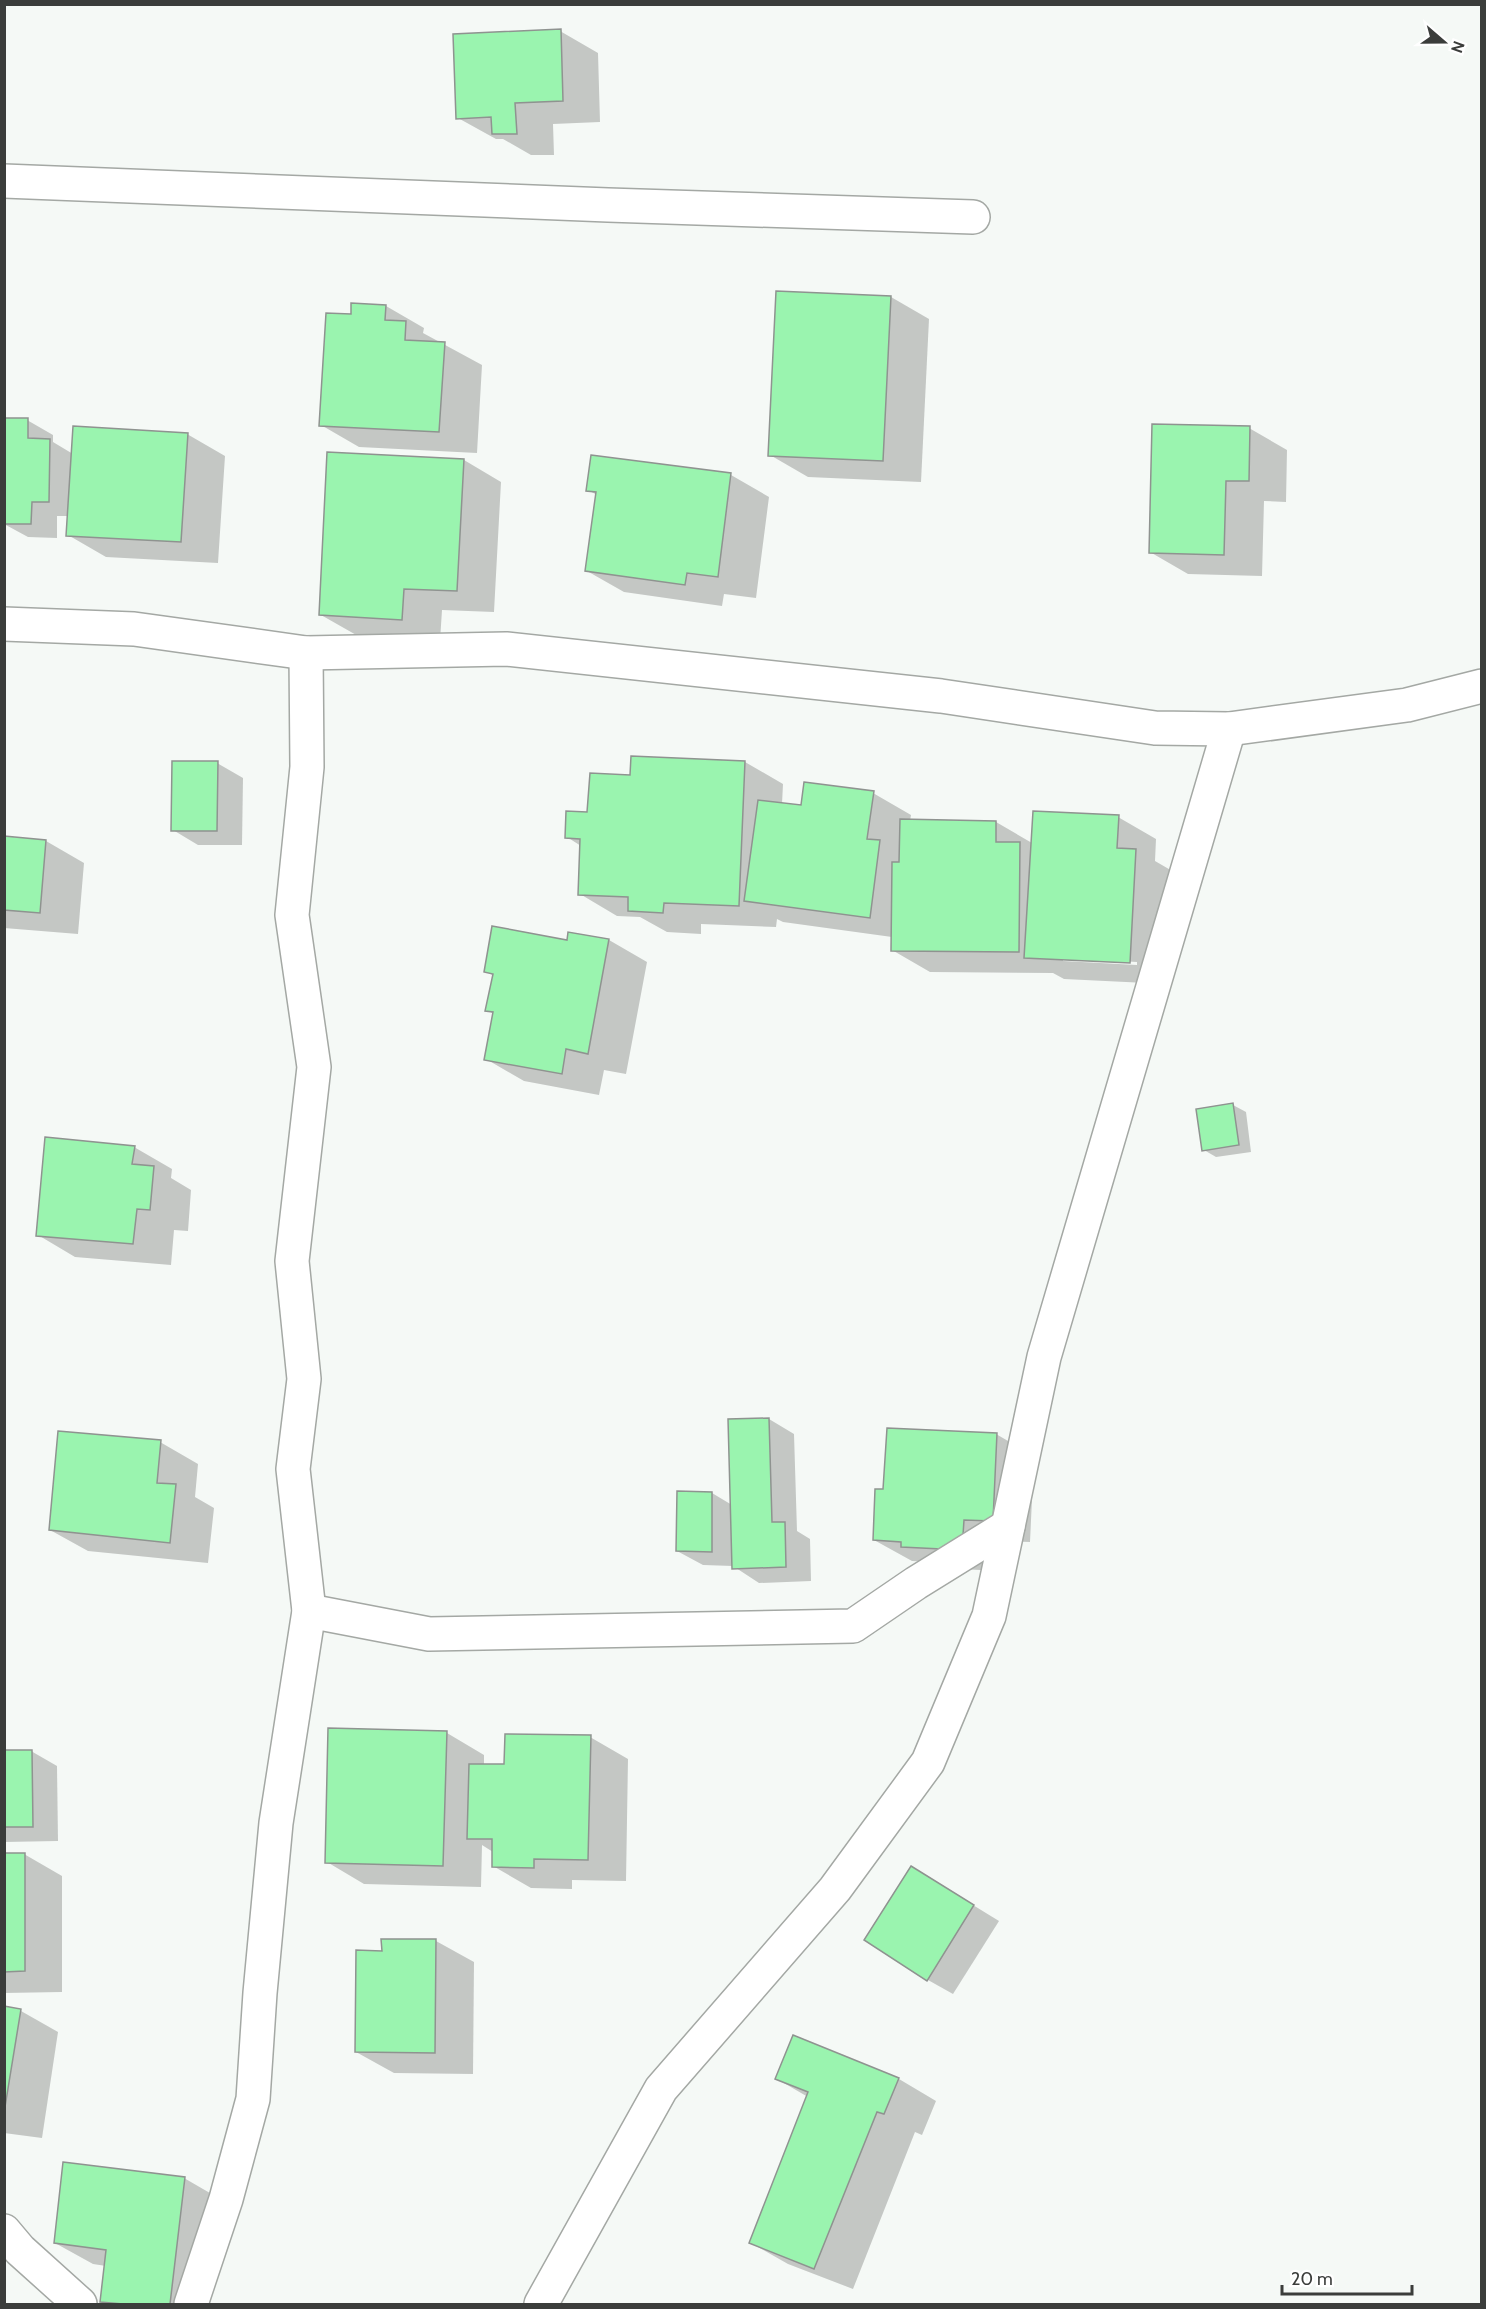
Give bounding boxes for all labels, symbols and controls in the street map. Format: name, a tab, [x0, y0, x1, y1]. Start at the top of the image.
north arrow	[1414, 12, 1474, 72]
text: N	[1447, 38, 1468, 56]
scale bar	[1282, 2258, 1412, 2296]
text: 20 m	[1291, 2268, 1333, 2290]

